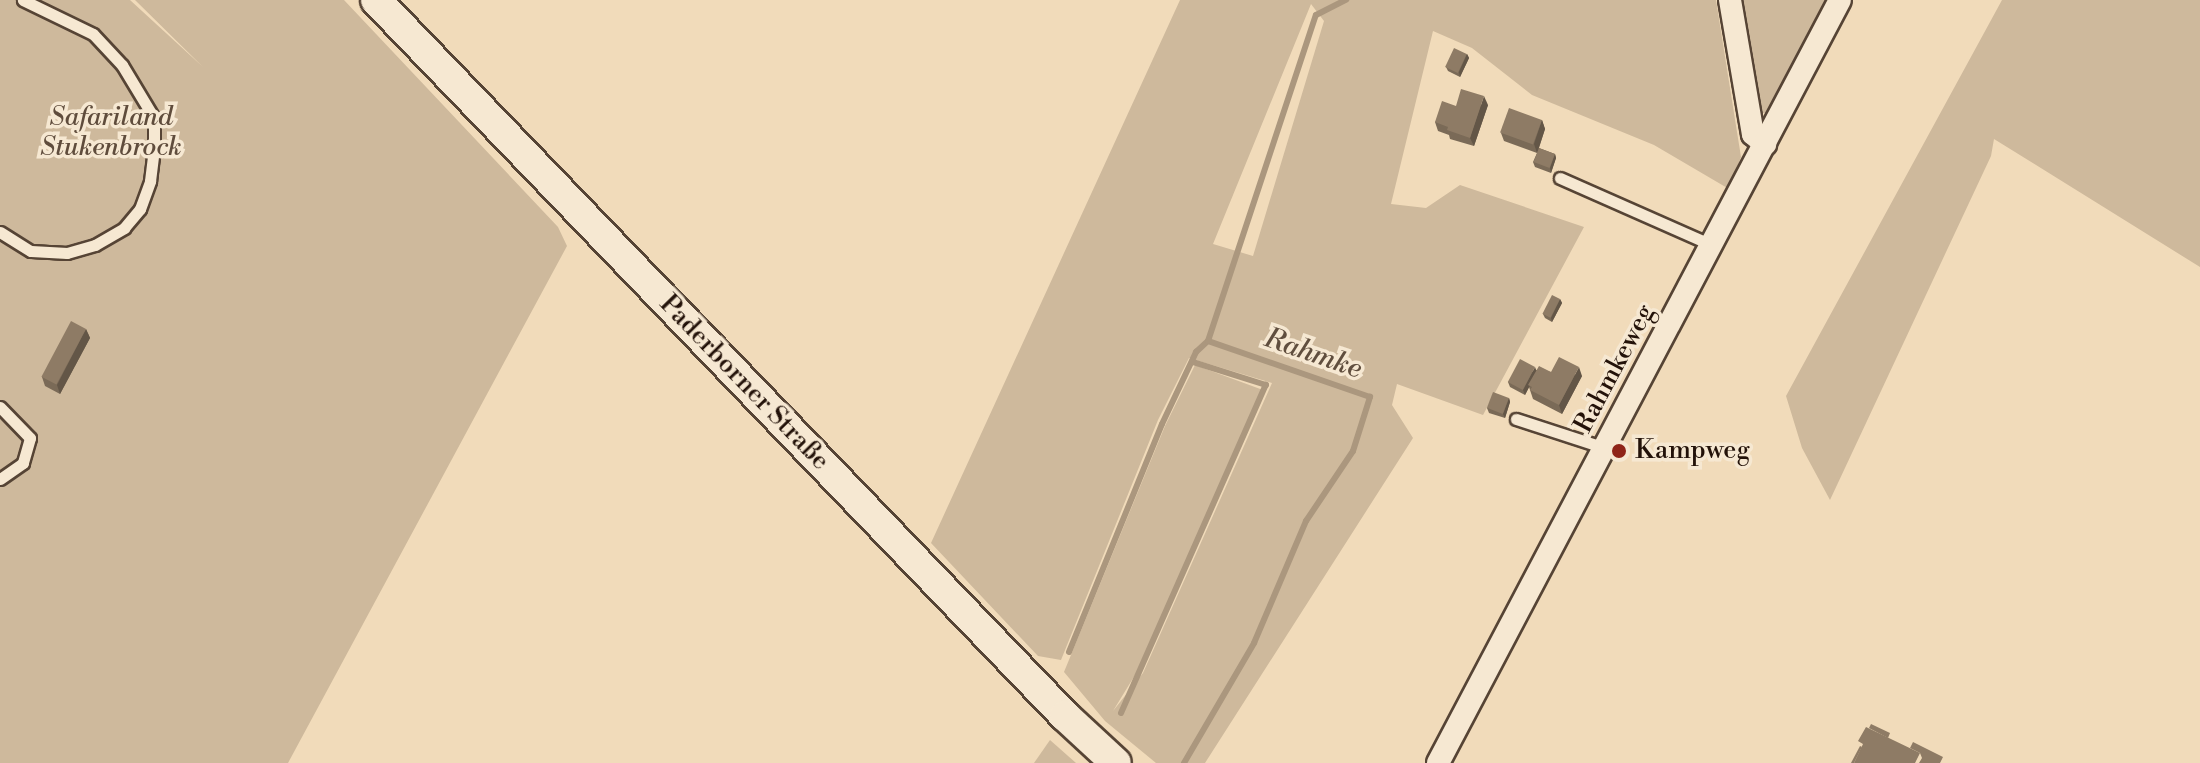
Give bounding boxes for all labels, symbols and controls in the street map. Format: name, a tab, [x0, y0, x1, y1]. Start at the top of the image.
park label: Safariland Stukenbrock	[40, 102, 182, 164]
street label: Paderborner Straße	[653, 289, 835, 477]
street label: Rahmkeweg	[1568, 299, 1662, 439]
water label: Rahmke	[1260, 322, 1366, 386]
place label: Kampweg	[1635, 435, 1750, 467]
marker: Kampweg	[1610, 442, 1628, 460]

